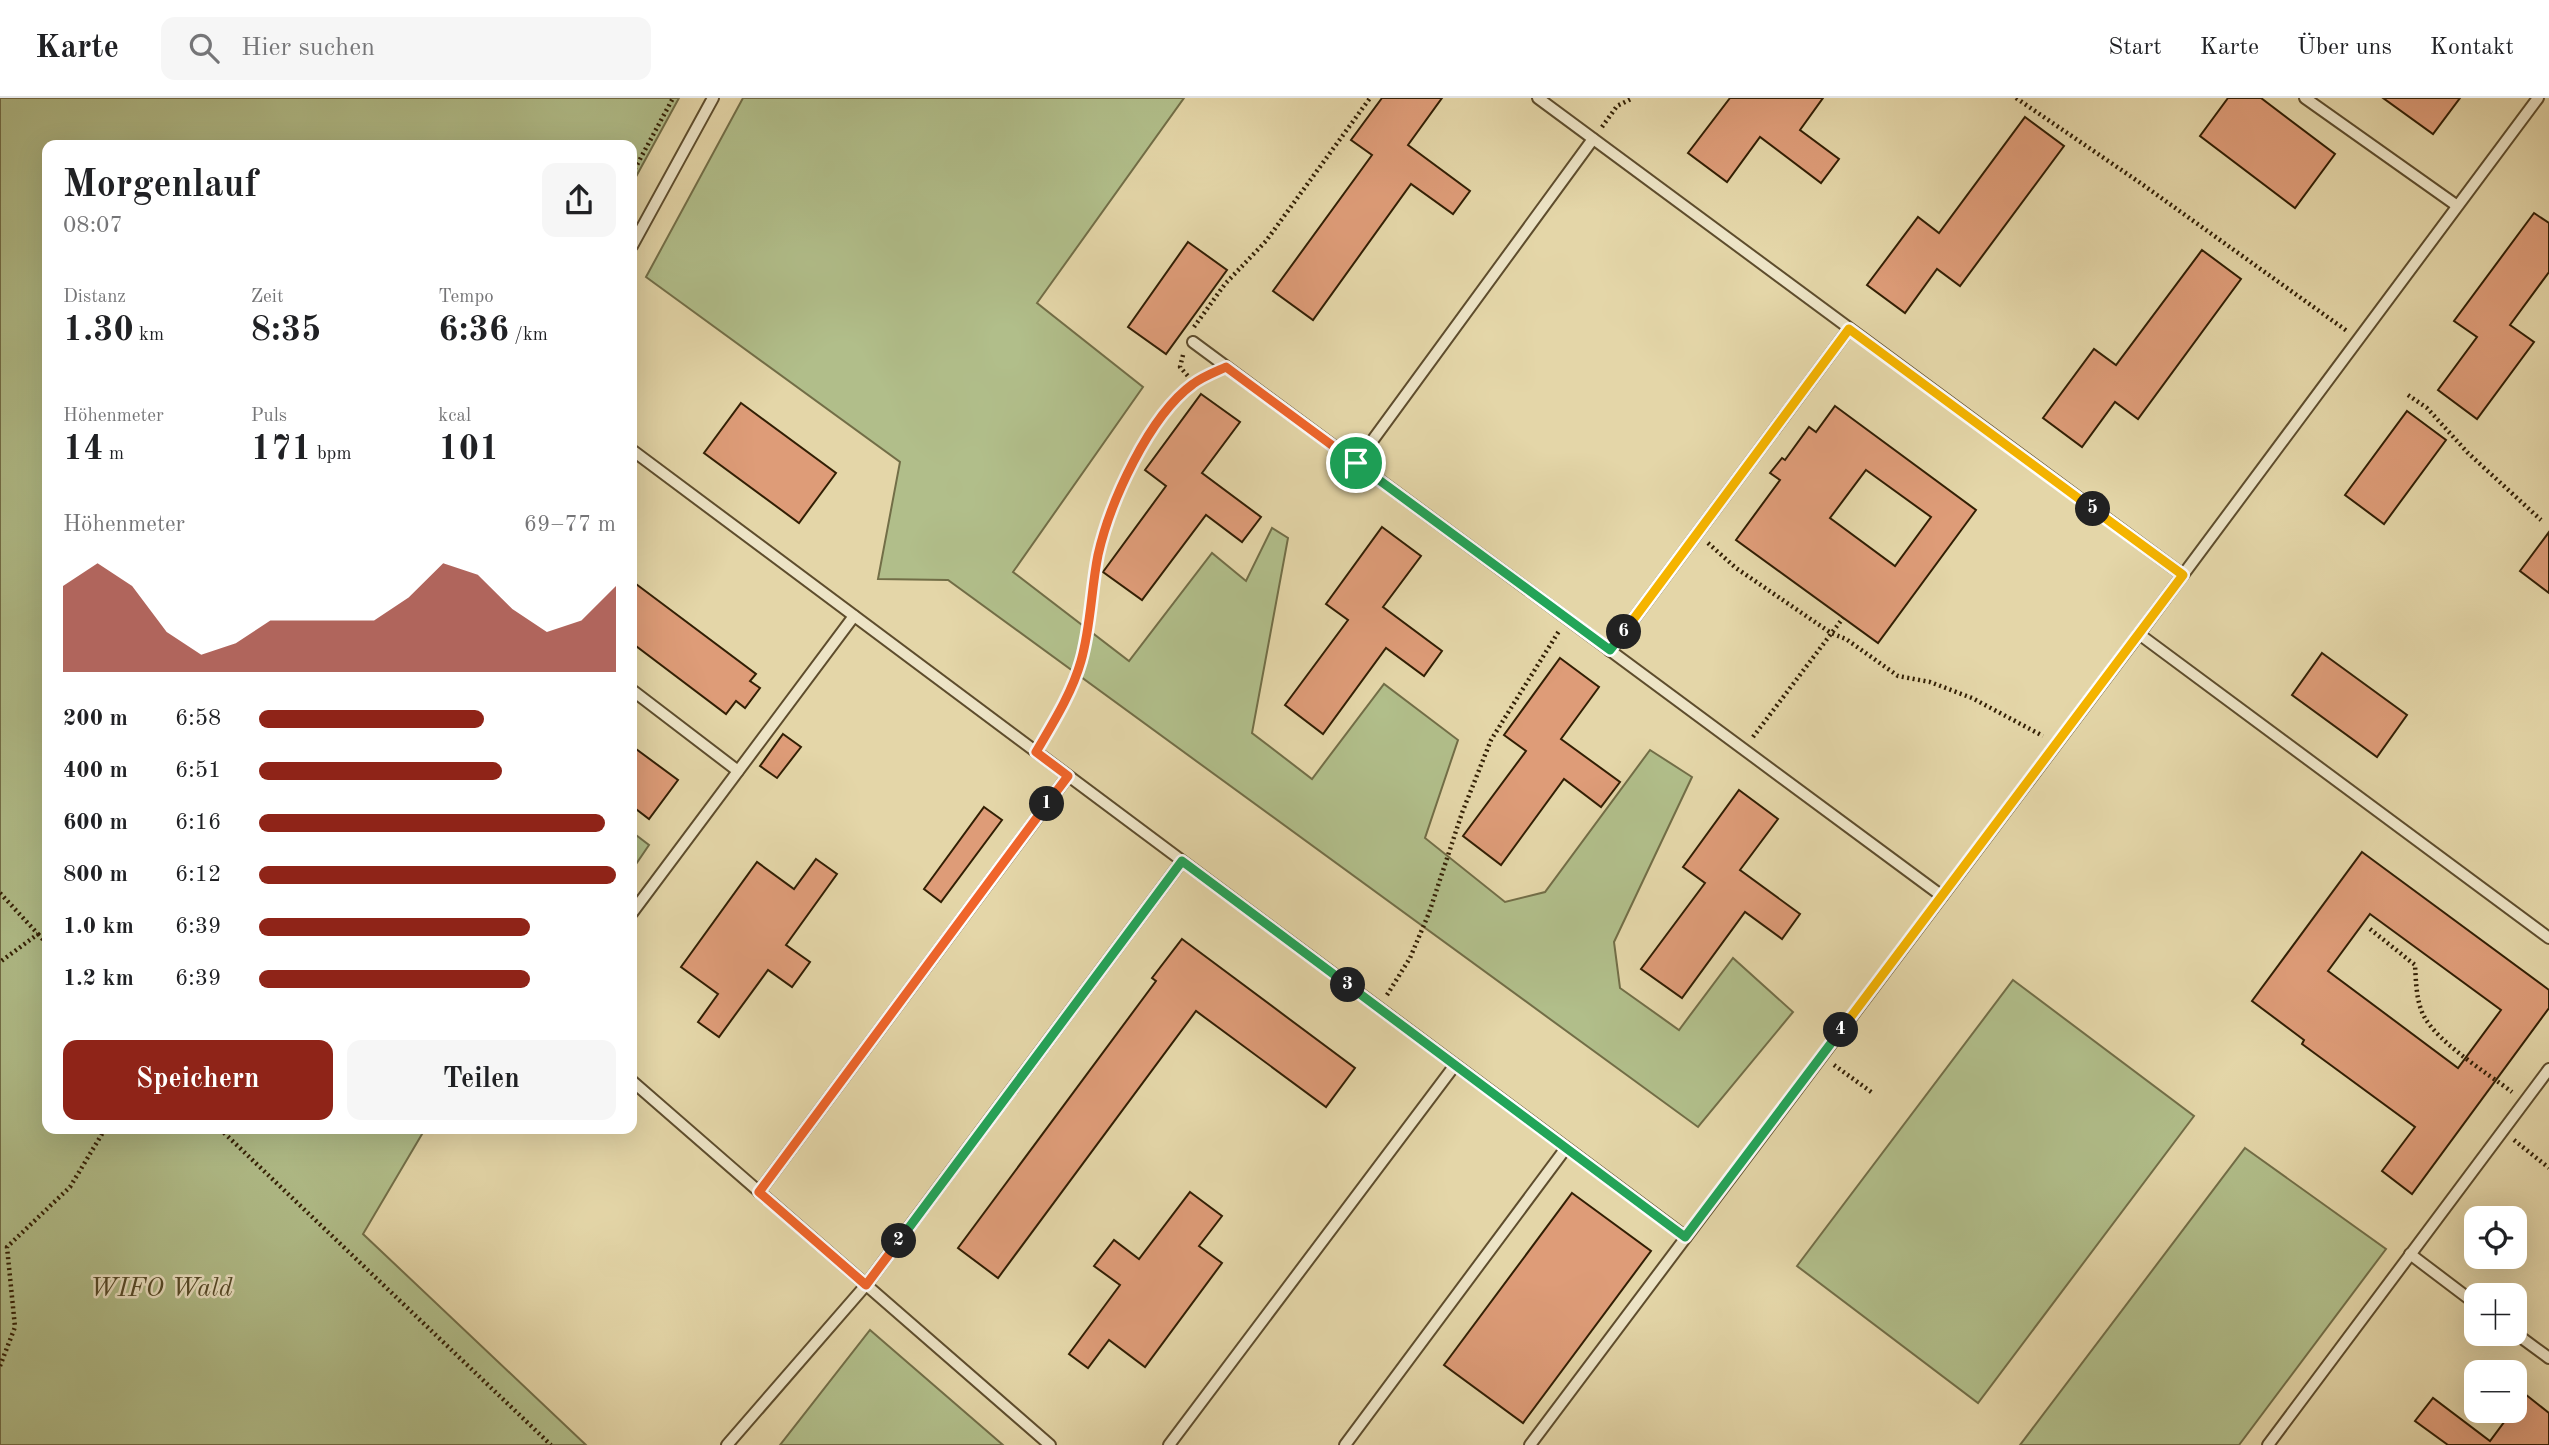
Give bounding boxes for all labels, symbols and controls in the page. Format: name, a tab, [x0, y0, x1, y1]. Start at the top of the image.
search box	[161, 17, 651, 80]
icon: search	[185, 29, 223, 67]
text: Karte	[35, 32, 119, 65]
text: Hier suchen	[241, 35, 375, 61]
text: Start	[2108, 36, 2162, 60]
text: Karte	[2200, 36, 2259, 60]
text: Über uns	[2297, 36, 2392, 60]
text: Kontakt	[2430, 36, 2514, 60]
button: share	[542, 163, 616, 237]
text: Morgenlauf	[63, 167, 258, 205]
text: 08:07	[63, 214, 123, 237]
text: Distanz	[63, 288, 126, 307]
text: Zeit	[251, 288, 284, 307]
text: Tempo	[438, 288, 494, 307]
text: 1.30	[63, 313, 134, 348]
text: 8:35	[251, 313, 321, 348]
text: 6:36	[438, 313, 509, 348]
text: km	[134, 326, 164, 345]
text: /km	[509, 326, 548, 345]
text: Höhenmeter	[63, 407, 164, 426]
text: Puls	[251, 407, 287, 426]
text: kcal	[438, 407, 471, 426]
text: 14	[63, 432, 104, 467]
text: 171	[251, 432, 312, 467]
text: 101	[438, 432, 499, 467]
pin	[1326, 433, 1386, 493]
icon: arrive	[1337, 444, 1375, 482]
text: m	[104, 445, 124, 464]
text: bpm	[312, 445, 352, 464]
pin: 5	[2076, 492, 2110, 526]
text: 5	[2087, 499, 2098, 518]
text: Höhenmeter	[63, 513, 185, 536]
text: 69–77 m	[524, 513, 616, 536]
pin: 6	[1606, 614, 1642, 650]
text: 6	[1618, 622, 1629, 641]
text: 200 m	[63, 707, 128, 730]
text: 6:58	[175, 707, 221, 730]
text: 400 m	[63, 759, 128, 782]
text: 6:51	[175, 759, 221, 782]
pin: 1	[1030, 786, 1064, 822]
text: 1	[1041, 794, 1052, 813]
text: 600 m	[63, 811, 128, 834]
text: 6:16	[175, 811, 221, 834]
text: 800 m	[63, 863, 128, 886]
text: 6:12	[175, 863, 221, 886]
text: 1.0 km	[63, 915, 134, 938]
text: 6:39	[175, 915, 221, 938]
text: 1.2 km	[63, 967, 134, 990]
text: 6:39	[175, 967, 221, 990]
pin: 3	[1330, 968, 1366, 1002]
text: 3	[1342, 975, 1353, 994]
pin: 4	[1824, 1012, 1858, 1048]
text: 4	[1835, 1020, 1846, 1039]
button: Speichern	[63, 1040, 333, 1120]
button: Teilen	[347, 1040, 616, 1120]
map controls	[2464, 1206, 2527, 1423]
button: locate	[2464, 1206, 2527, 1269]
pin: 2	[881, 1224, 916, 1258]
text: 2	[893, 1231, 904, 1250]
park label: WIFO Wald	[89, 1276, 233, 1302]
button: +	[2464, 1283, 2527, 1346]
button: −	[2464, 1360, 2527, 1423]

